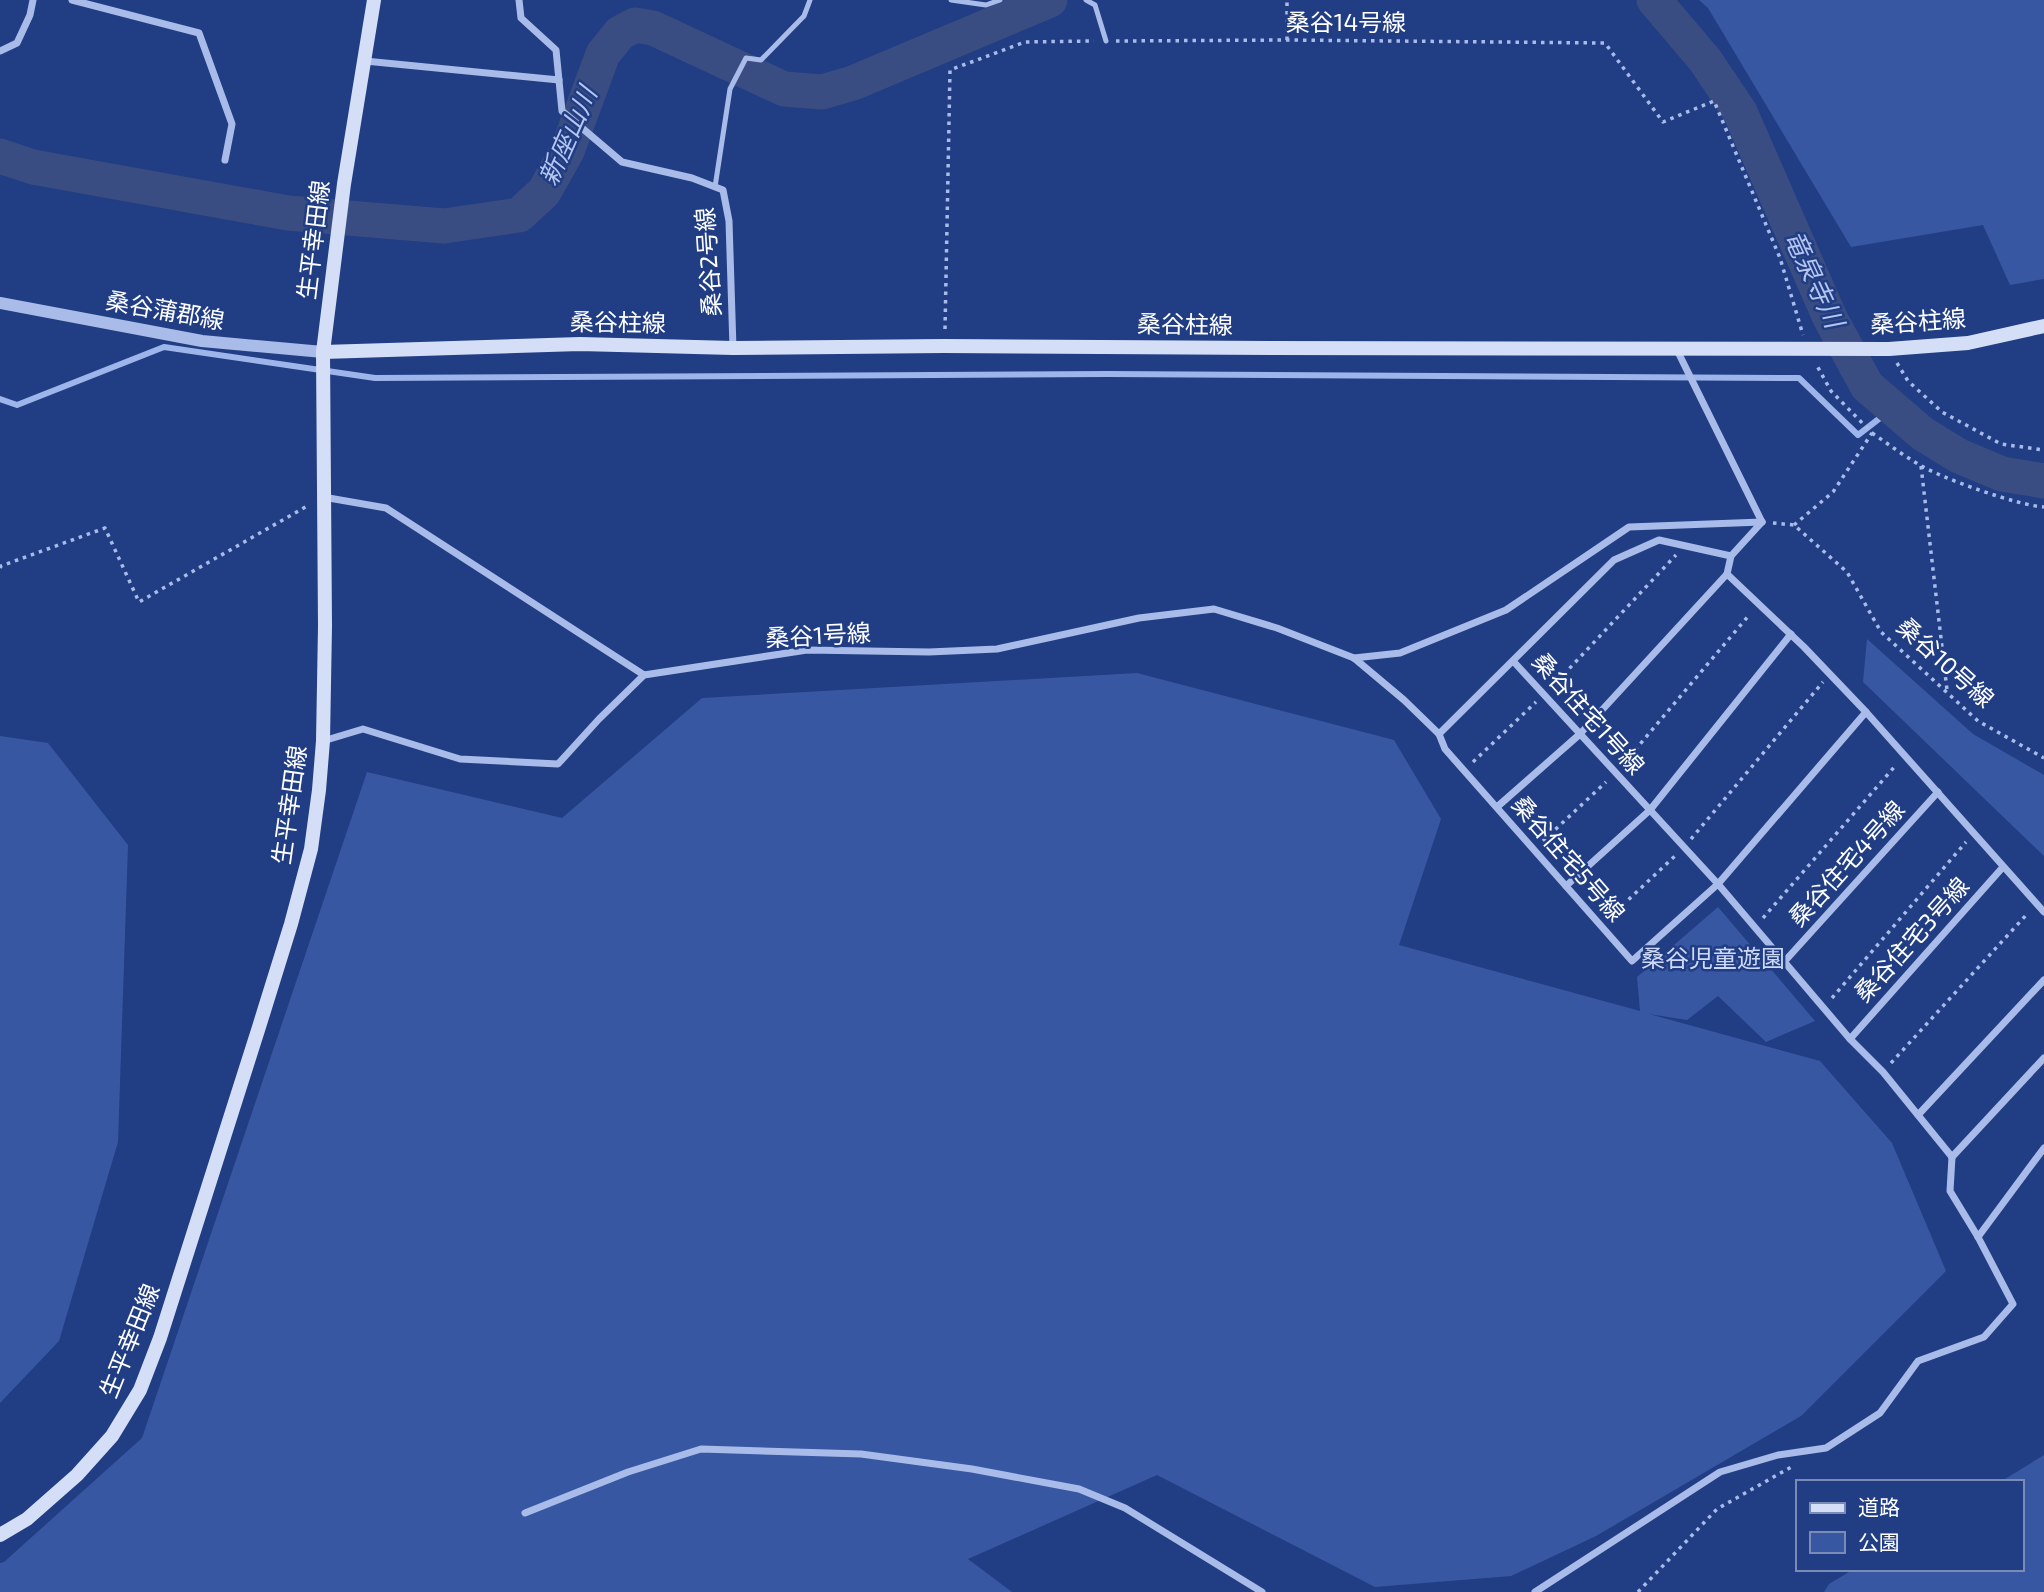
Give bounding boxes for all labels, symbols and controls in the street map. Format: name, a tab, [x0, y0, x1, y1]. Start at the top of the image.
street label: 桑谷14号線	[1286, 7, 1406, 36]
water label: 新座山川	[531, 79, 603, 189]
street label: 生平幸田線	[291, 178, 334, 301]
street label: 桑谷2号線	[689, 206, 726, 318]
water label: 竜泉寺川	[1779, 225, 1853, 335]
street label: 桑谷蒲郡線	[104, 285, 227, 334]
street label: 桑谷柱線	[1869, 303, 1967, 338]
street label: 桑谷柱線	[570, 306, 666, 337]
street label: 桑谷柱線	[1137, 308, 1233, 339]
street label: 桑谷10号線	[1892, 611, 2000, 713]
street label: 桑谷1号線	[764, 617, 871, 652]
street label: 桑谷住宅1号線	[1527, 646, 1651, 780]
street label: 生平幸田線	[266, 743, 311, 866]
street label: 桑谷住宅5号線	[1507, 789, 1632, 927]
street label: 桑谷住宅4号線	[1782, 794, 1910, 932]
street label: 桑谷住宅3号線	[1847, 871, 1974, 1007]
park label: 桑谷児童遊園	[1641, 943, 1785, 972]
street label: 生平幸田線	[93, 1279, 165, 1402]
legend	[1796, 1480, 2023, 1571]
text: 道路	[1858, 1494, 1900, 1519]
text: 公園	[1858, 1529, 1900, 1554]

